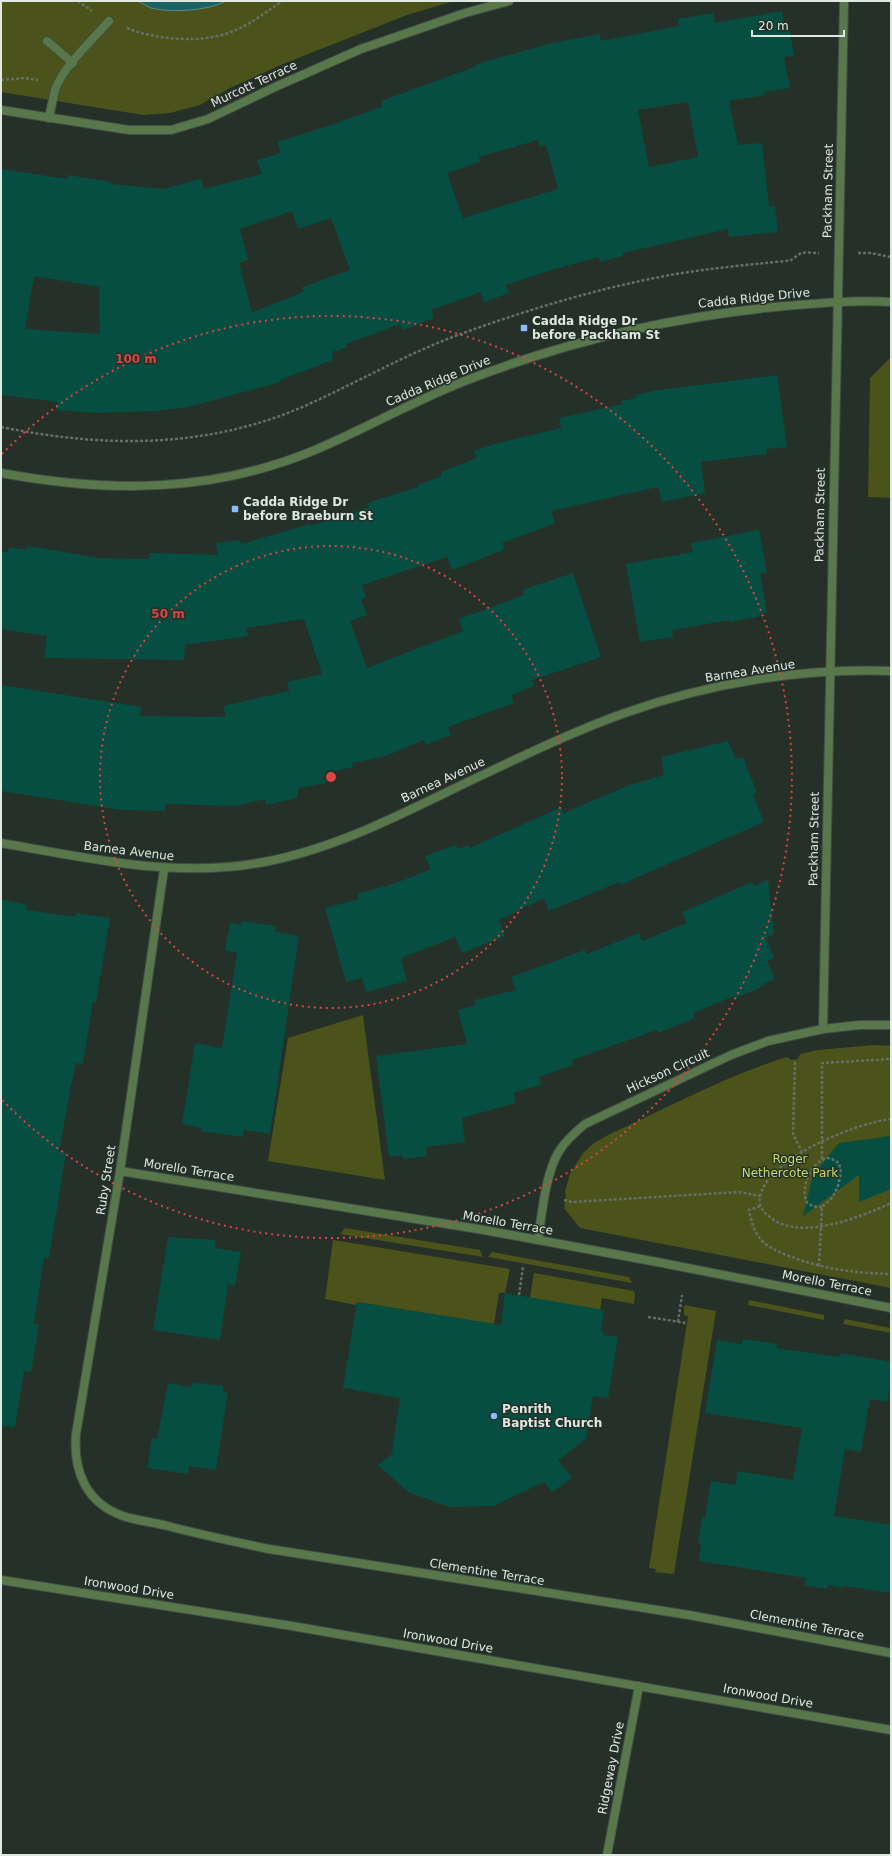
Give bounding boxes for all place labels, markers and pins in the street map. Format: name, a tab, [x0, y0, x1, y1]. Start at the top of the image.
place label: Cadda Ridge Dr before Packham St	[532, 314, 660, 342]
marker: Cadda Ridge Dr before Packham St	[519, 323, 529, 333]
place label: Cadda Ridge Dr before Braeburn St	[243, 495, 373, 523]
marker: Cadda Ridge Dr before Braeburn St	[230, 504, 240, 514]
centre of rings	[324, 770, 338, 784]
place label: Penrith Baptist Church	[502, 1402, 602, 1430]
marker: Penrith Baptist Church	[489, 1411, 499, 1421]

